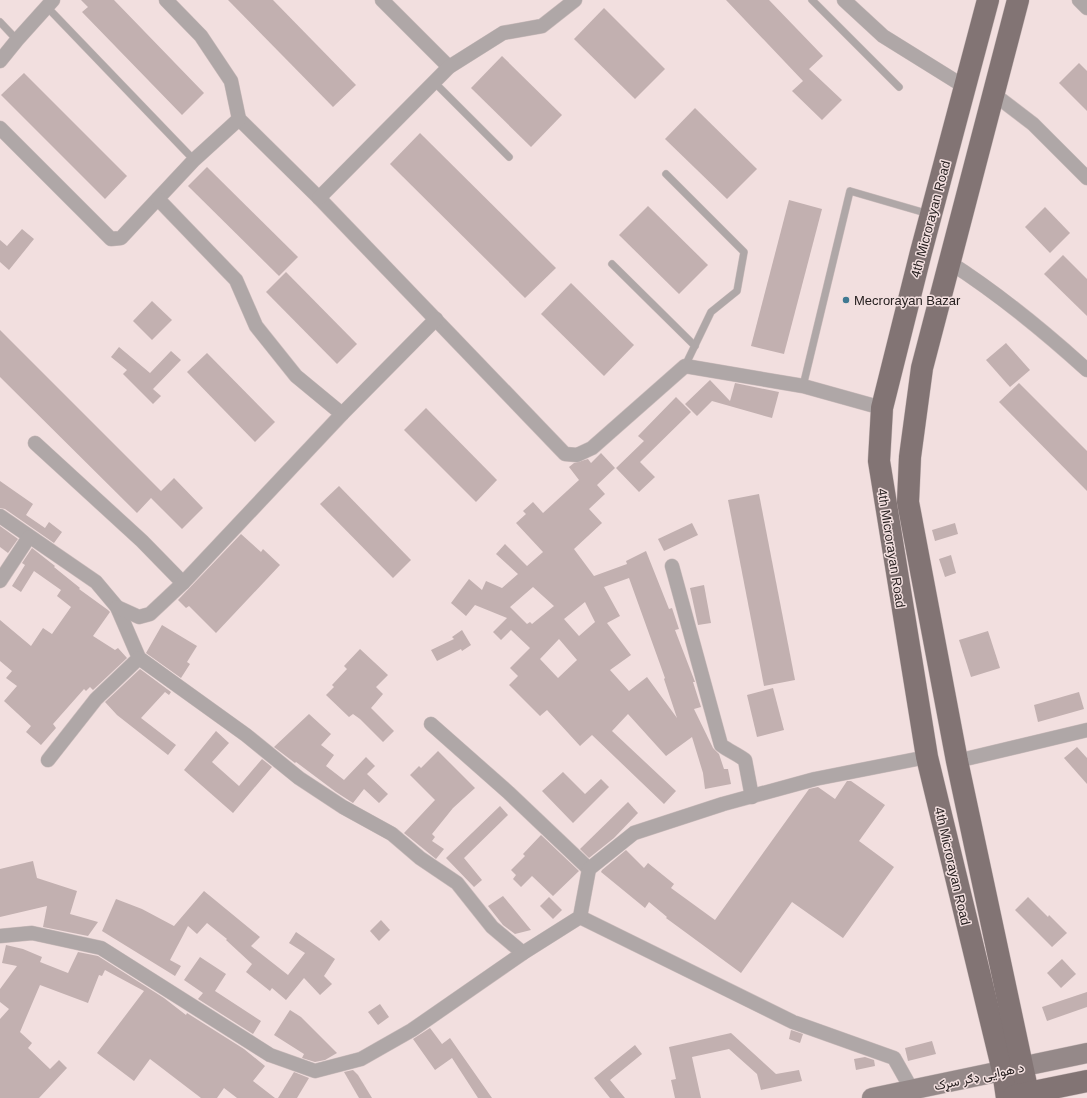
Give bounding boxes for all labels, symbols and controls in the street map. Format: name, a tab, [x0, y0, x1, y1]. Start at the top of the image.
street label: 4th Microrayan Road	[908, 159, 953, 279]
place label: Mecrorayan Bazar	[854, 293, 961, 308]
marker: Mecrorayan Bazar	[841, 295, 851, 305]
street label: 4th Microrayan Road	[875, 487, 908, 609]
street label: 4th Microrayan Road	[932, 806, 973, 927]
street label: د هوایی ډګر سړک	[933, 1060, 1026, 1095]

